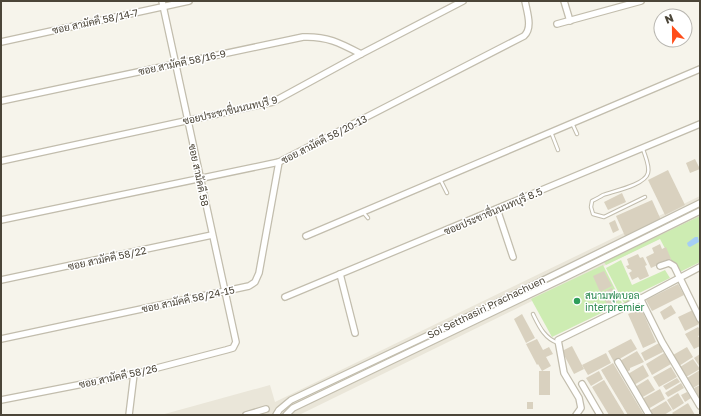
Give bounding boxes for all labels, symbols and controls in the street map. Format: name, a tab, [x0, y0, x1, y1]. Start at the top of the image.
street label: ซอย สามัคคี 58/14-7	[51, 6, 139, 36]
north arrow	[653, 8, 693, 48]
text: N	[663, 11, 675, 26]
street label: ซอย สามัคคี 58/16-9	[137, 47, 227, 77]
street label: ซอยประชาชื่นนนทบุรี 9	[181, 91, 279, 129]
street label: ซอย สามัคคี 58/20-13	[279, 112, 369, 166]
street label: ซอย สามัคคี 58	[187, 143, 211, 207]
street label: ซอยประชาชื่นนนทบุรี 8.5	[441, 183, 545, 239]
street label: ซอย สามัคคี 58/22	[67, 244, 148, 272]
street label: Soi Setthasiri Prachachuen	[425, 273, 547, 341]
street label: ซอย สามัคคี 58/24-15	[140, 283, 236, 315]
place label: สนามฟุตบอล interpremier	[585, 289, 645, 313]
marker: สนามฟุตบอล interpremier	[572, 296, 582, 306]
street label: ซอย สามัคคี 58/26	[78, 362, 158, 390]

